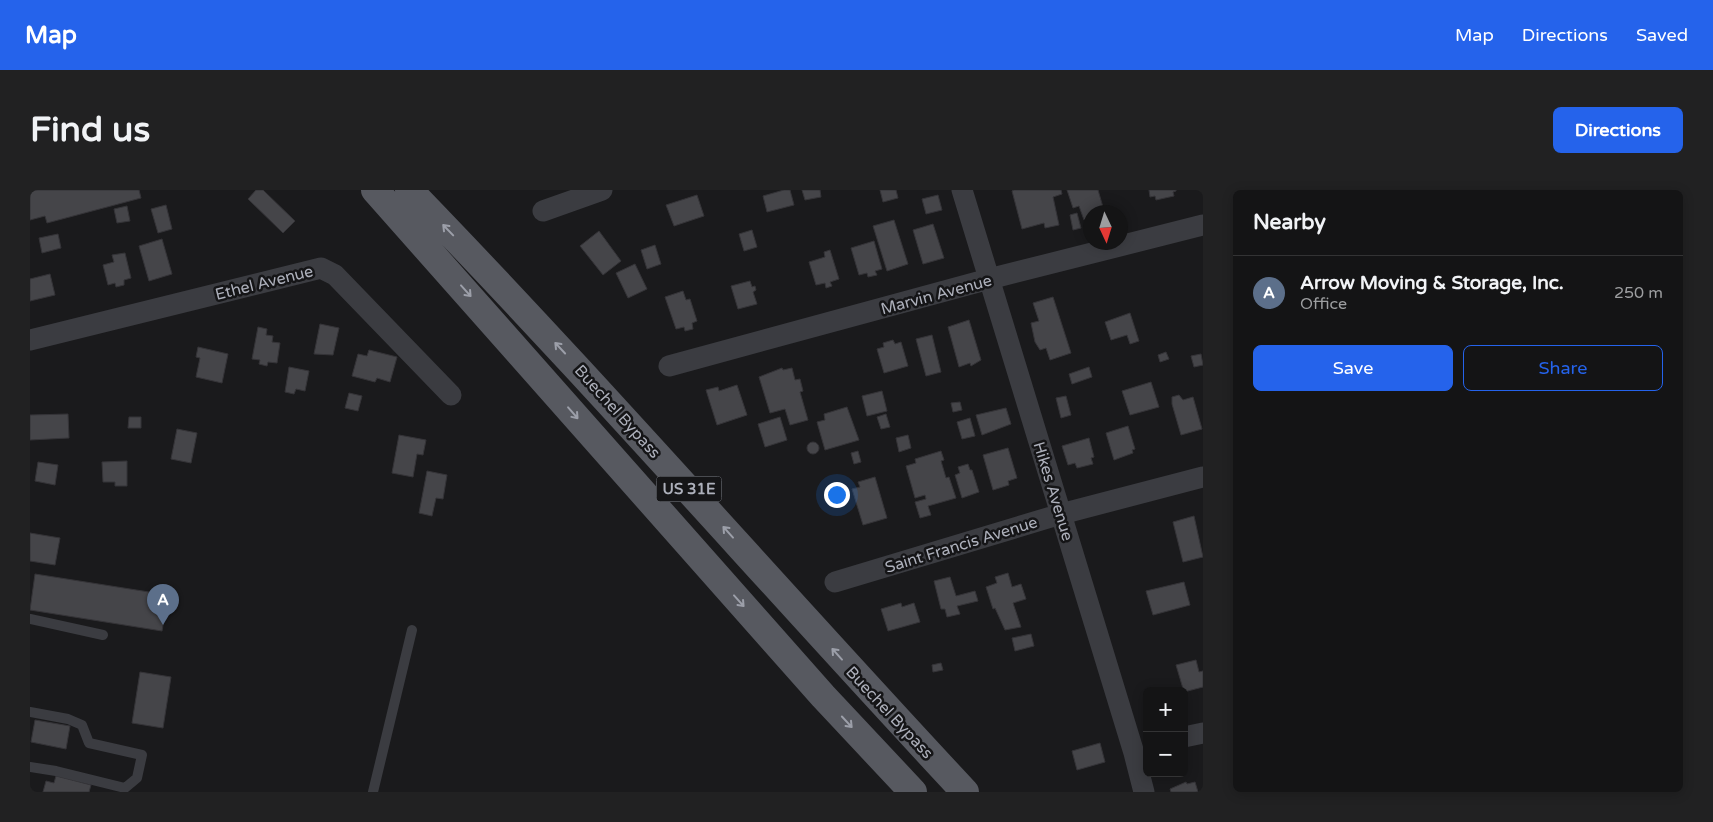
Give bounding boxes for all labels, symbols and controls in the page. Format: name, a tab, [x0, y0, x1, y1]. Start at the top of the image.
text: Map	[25, 21, 77, 50]
text: Map	[1455, 24, 1494, 46]
text: Directions	[1522, 24, 1608, 46]
text: Saved	[1636, 24, 1688, 46]
button: Directions	[1553, 107, 1683, 153]
text: Find us	[30, 109, 150, 151]
north arrow	[1083, 205, 1128, 250]
text: Nearby	[1253, 210, 1326, 235]
one-way arrow	[442, 224, 454, 236]
street label: Ethel Avenue	[213, 261, 315, 305]
street label: Marvin Avenue	[879, 271, 994, 319]
text: Arrow Moving & Storage, Inc.	[1300, 272, 1564, 294]
text: A	[1263, 283, 1275, 303]
text: 250 m	[1614, 283, 1663, 303]
one-way arrow	[460, 285, 472, 298]
text: Office	[1300, 294, 1347, 314]
one-way arrow	[554, 342, 566, 354]
button: Save	[1253, 345, 1453, 391]
button: Share	[1463, 345, 1663, 391]
street label: Buechel Bypass	[570, 361, 665, 463]
one-way arrow	[568, 406, 579, 419]
street label: Hikes Avenue	[1028, 439, 1078, 543]
road number: US 31E	[656, 476, 722, 502]
your location	[824, 482, 850, 508]
street label: Saint Francis Avenue	[883, 512, 1040, 578]
one-way arrow	[722, 526, 734, 539]
pin: A	[147, 584, 179, 625]
one-way arrow	[733, 594, 744, 607]
one-way arrow	[831, 647, 842, 660]
street label: Buechel Bypass	[841, 662, 937, 763]
map controls	[1143, 687, 1188, 777]
button: +	[1143, 687, 1188, 732]
one-way arrow	[841, 715, 853, 728]
button: −	[1143, 732, 1188, 777]

